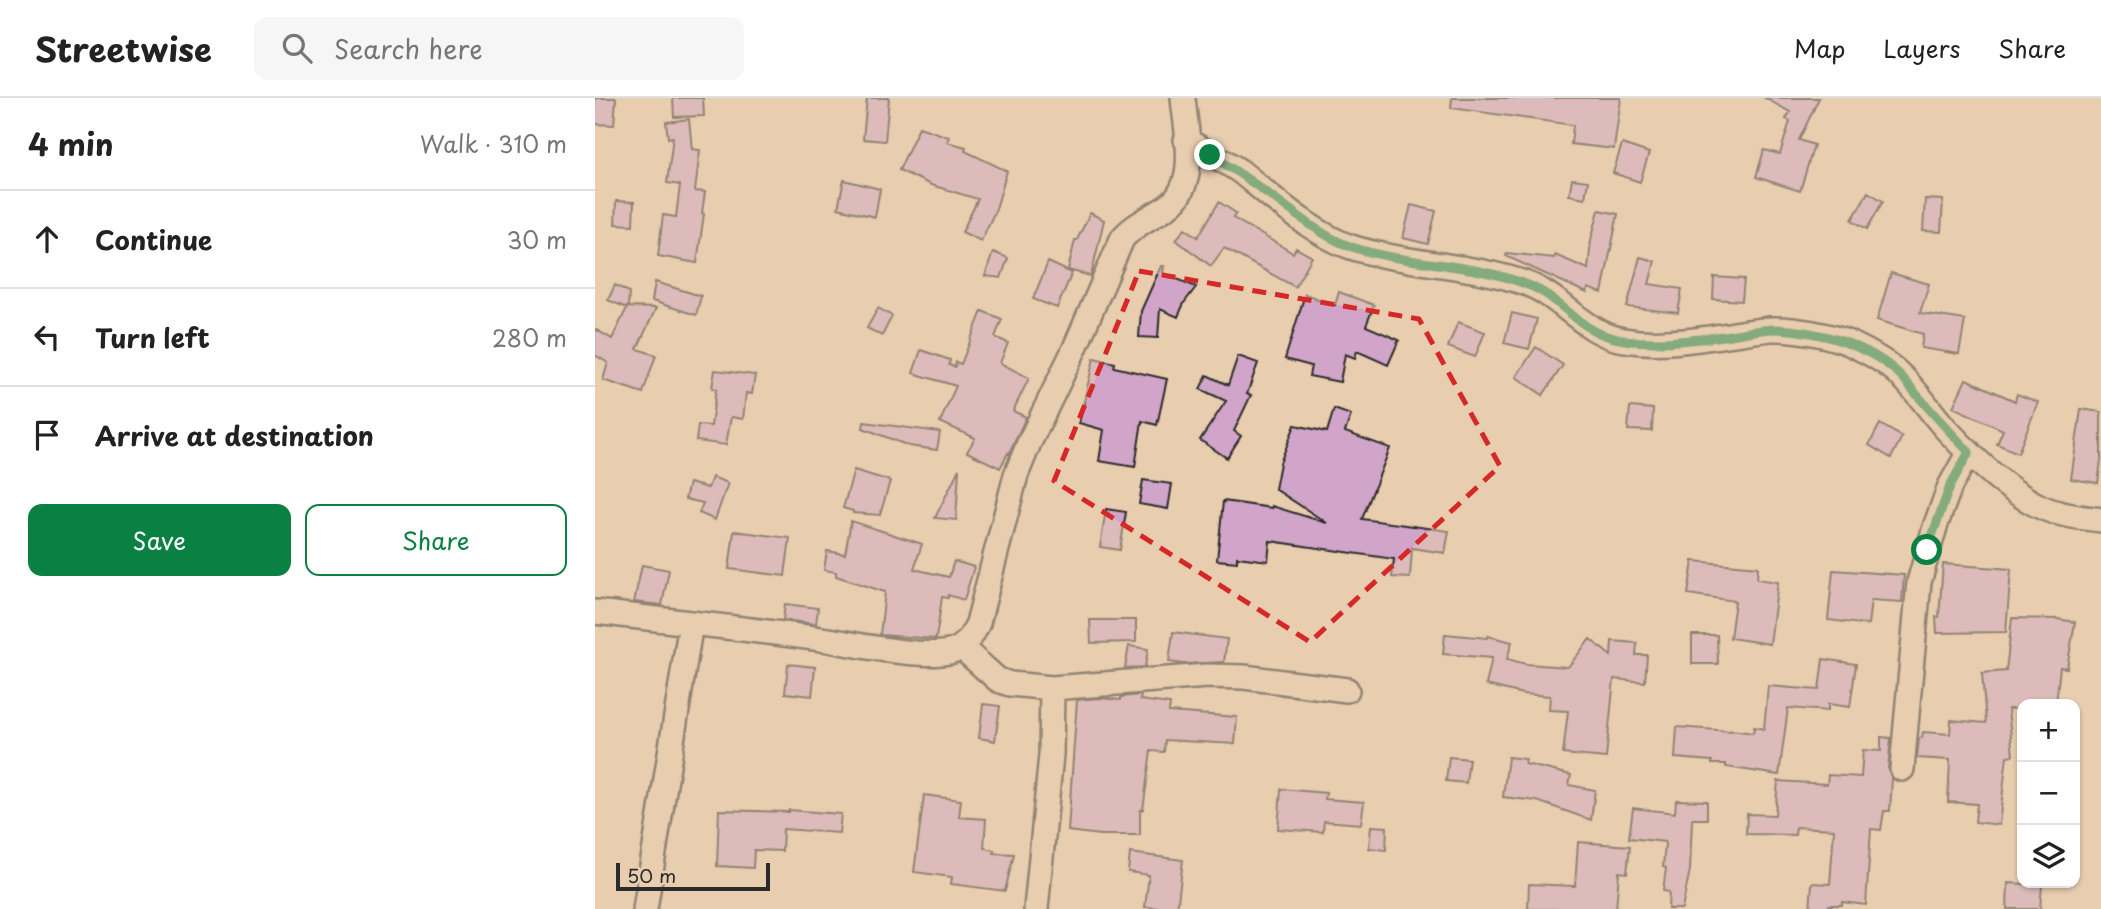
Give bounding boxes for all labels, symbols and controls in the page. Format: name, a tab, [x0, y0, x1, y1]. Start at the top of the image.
search box	[254, 17, 744, 80]
text: Streetwise	[35, 23, 212, 73]
icon: search	[278, 29, 316, 67]
text: Search here	[334, 29, 483, 68]
text: Map	[1794, 30, 1845, 66]
text: Layers	[1883, 30, 1960, 66]
text: Share	[1998, 30, 2066, 66]
text: 4 min	[28, 121, 114, 166]
text: Walk · 310 m	[420, 126, 567, 161]
route end	[1194, 139, 1225, 170]
icon: ahead	[28, 220, 66, 258]
text: Continue	[95, 220, 212, 259]
text: 30 m	[506, 222, 567, 257]
icon: left	[28, 318, 66, 356]
text: Turn left	[95, 318, 210, 357]
text: 280 m	[492, 320, 567, 355]
icon: arrive	[28, 416, 66, 454]
text: Arrive at destination	[95, 416, 374, 455]
button: Save	[28, 504, 291, 576]
button: Share	[305, 504, 567, 576]
route start	[1911, 534, 1942, 565]
map controls	[2017, 699, 2080, 888]
button: +	[2017, 699, 2080, 762]
button: −	[2017, 762, 2080, 825]
button: layers	[2017, 825, 2080, 888]
scale bar	[616, 860, 770, 892]
text: 50 m	[627, 861, 676, 889]

